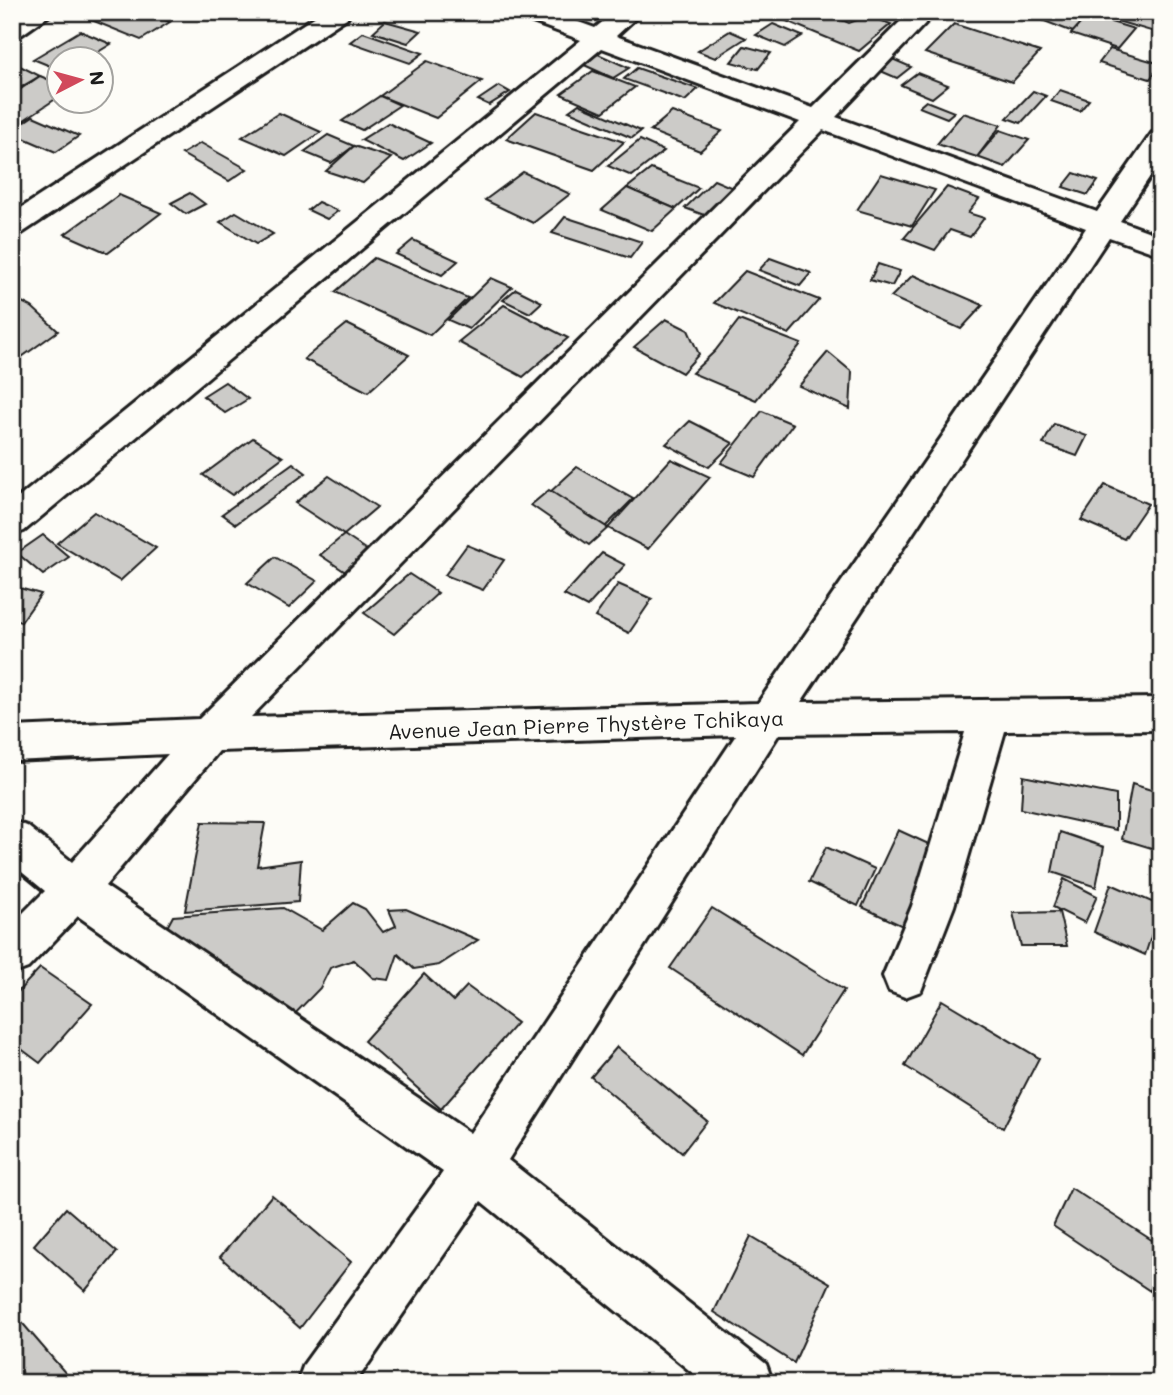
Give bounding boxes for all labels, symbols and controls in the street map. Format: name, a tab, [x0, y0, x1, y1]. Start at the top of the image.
north arrow	[46, 46, 116, 116]
text: N	[84, 70, 111, 87]
street label: Avenue Jean Pierre Thystère Tchikaya	[388, 704, 784, 744]

